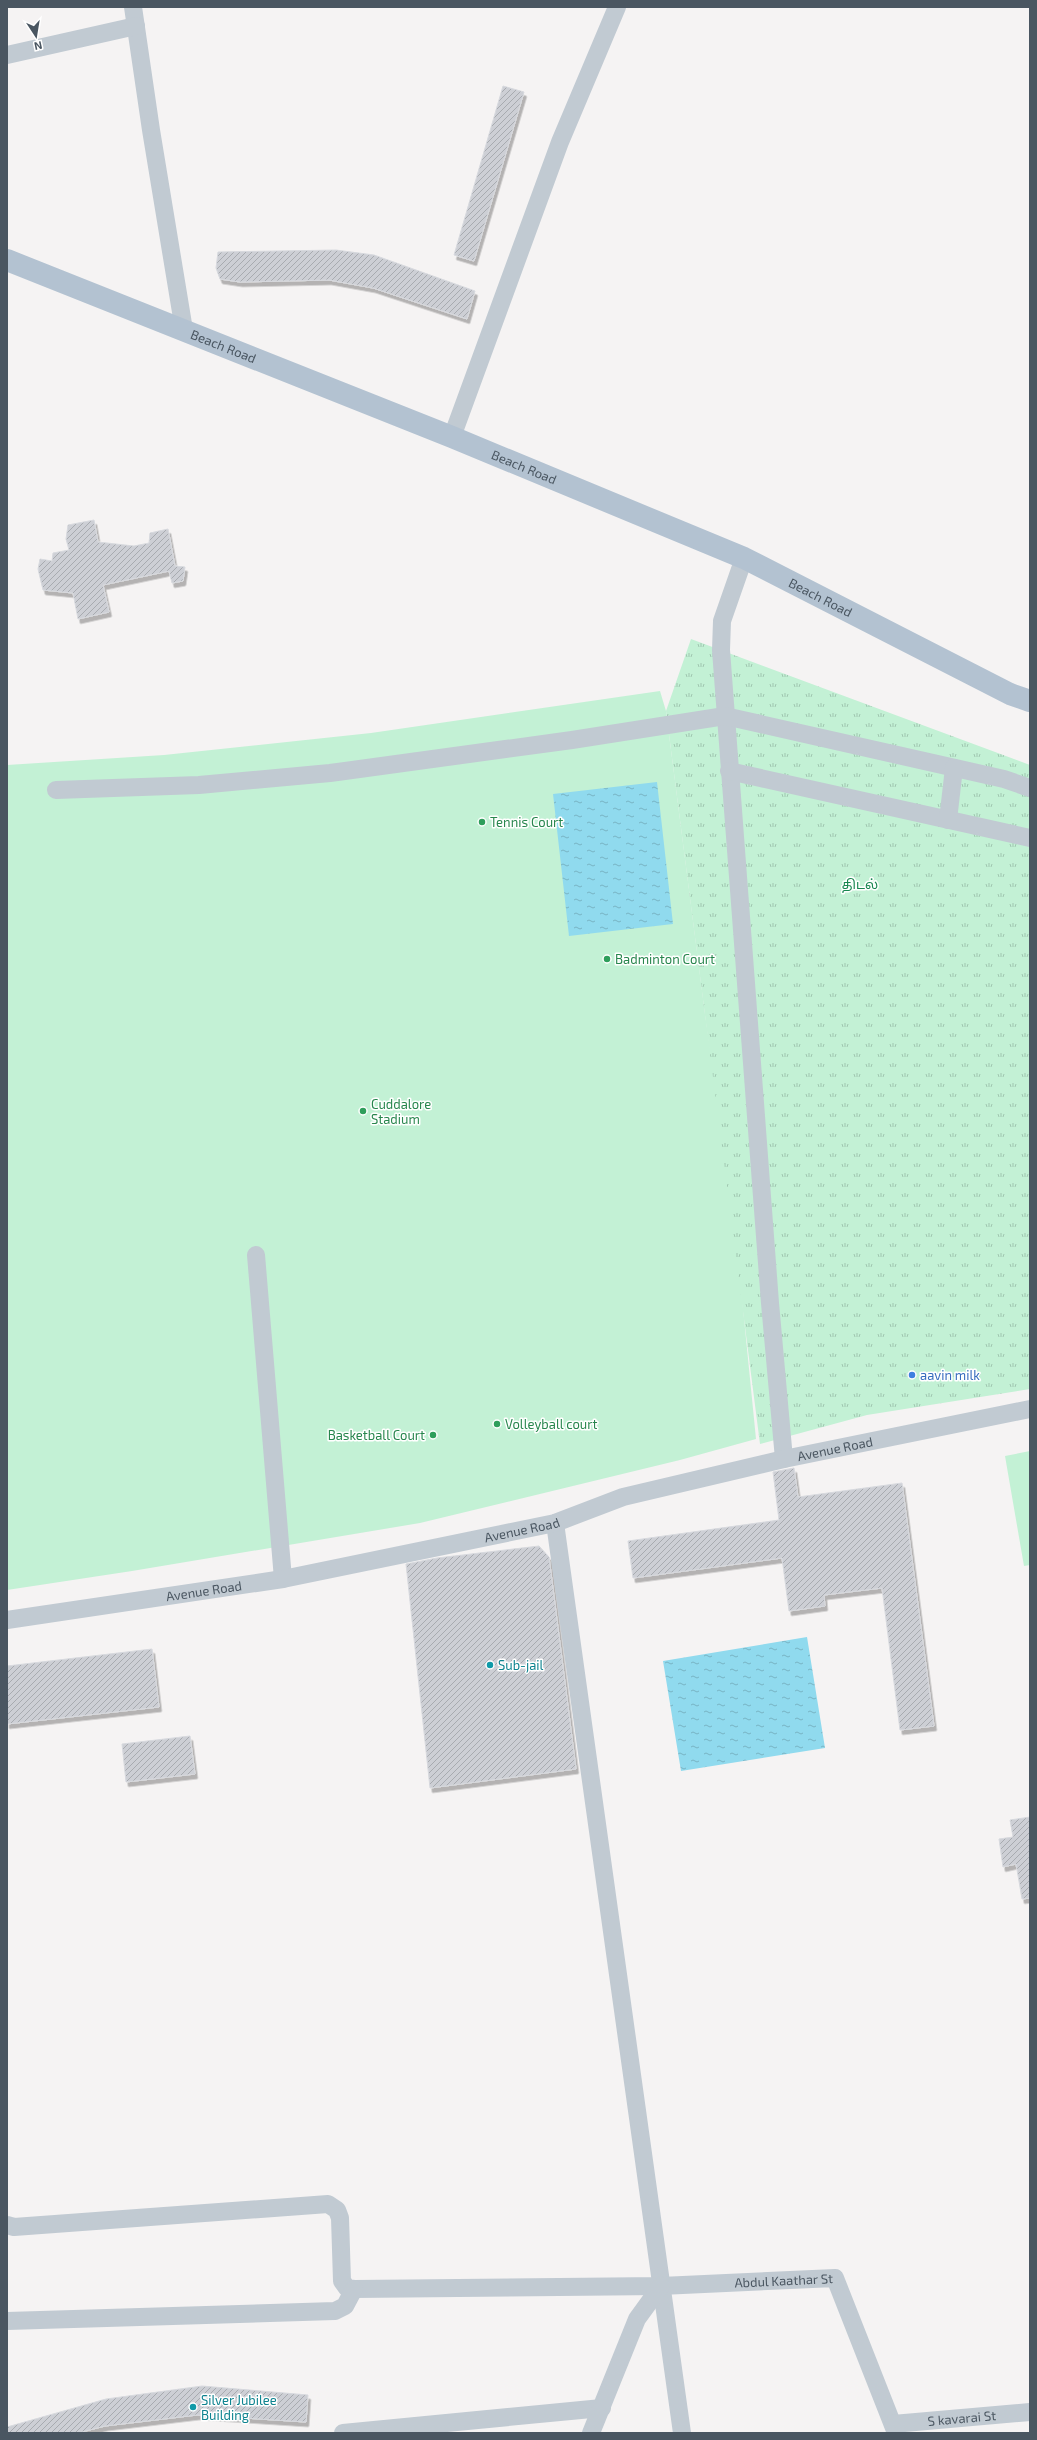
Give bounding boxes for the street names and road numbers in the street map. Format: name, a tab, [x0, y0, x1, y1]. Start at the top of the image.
street label: Beach Road	[188, 326, 259, 366]
street label: Beach Road	[489, 446, 559, 487]
street label: Beach Road	[786, 574, 855, 620]
street label: Avenue Road	[796, 1433, 874, 1464]
street label: Avenue Road	[483, 1514, 562, 1545]
street label: Avenue Road	[165, 1577, 243, 1604]
street label: Abdul Kaathar St	[734, 2270, 833, 2291]
street label: S kavarai St	[927, 2407, 997, 2429]

